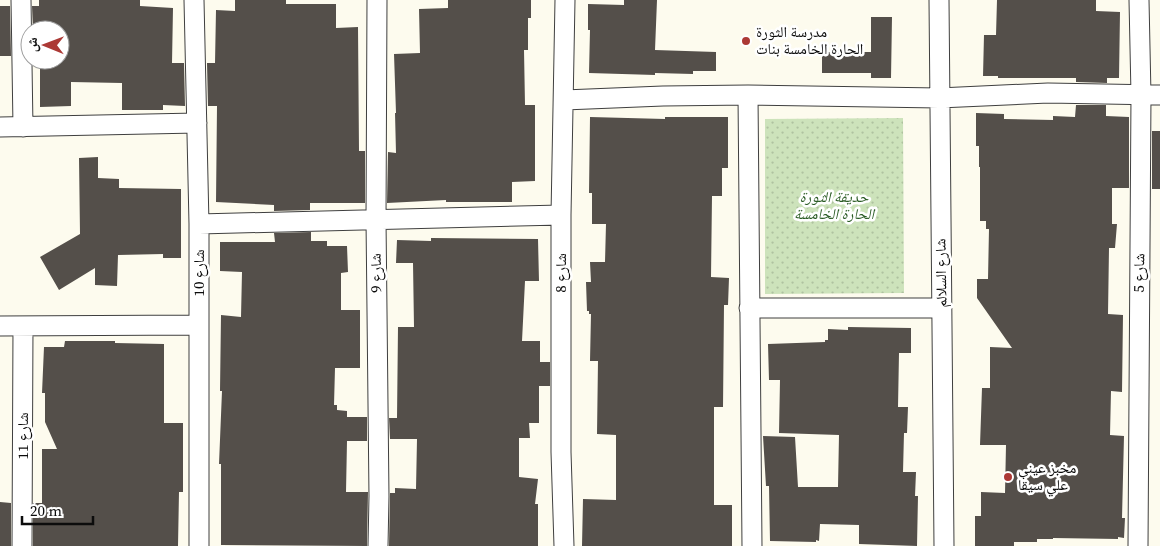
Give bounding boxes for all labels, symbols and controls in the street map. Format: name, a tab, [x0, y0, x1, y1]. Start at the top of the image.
north arrow	[20, 20, 70, 70]
place label: مدرسة الثورة الحارة الخامسة بنات	[756, 21, 863, 59]
marker: مدرسة الثورة الحارة الخامسة بنات	[740, 35, 752, 47]
text: ش	[22, 37, 42, 52]
park label: حديقة الثورة الحارة الخامسة	[794, 186, 875, 224]
street label: شارع السلالم	[929, 238, 952, 308]
street label: شارع 10	[188, 249, 209, 297]
street label: شارع 9	[365, 253, 386, 293]
street label: شارع 8	[550, 253, 571, 293]
street label: شارع 5	[1128, 253, 1149, 293]
street label: شارع 11	[12, 412, 33, 460]
place label: مخبز عيني علي سيقا	[1018, 457, 1077, 497]
marker: مخبز عيني علي سيقا	[1002, 471, 1014, 483]
scale bar	[22, 494, 94, 526]
text: 20 m	[30, 500, 62, 521]

